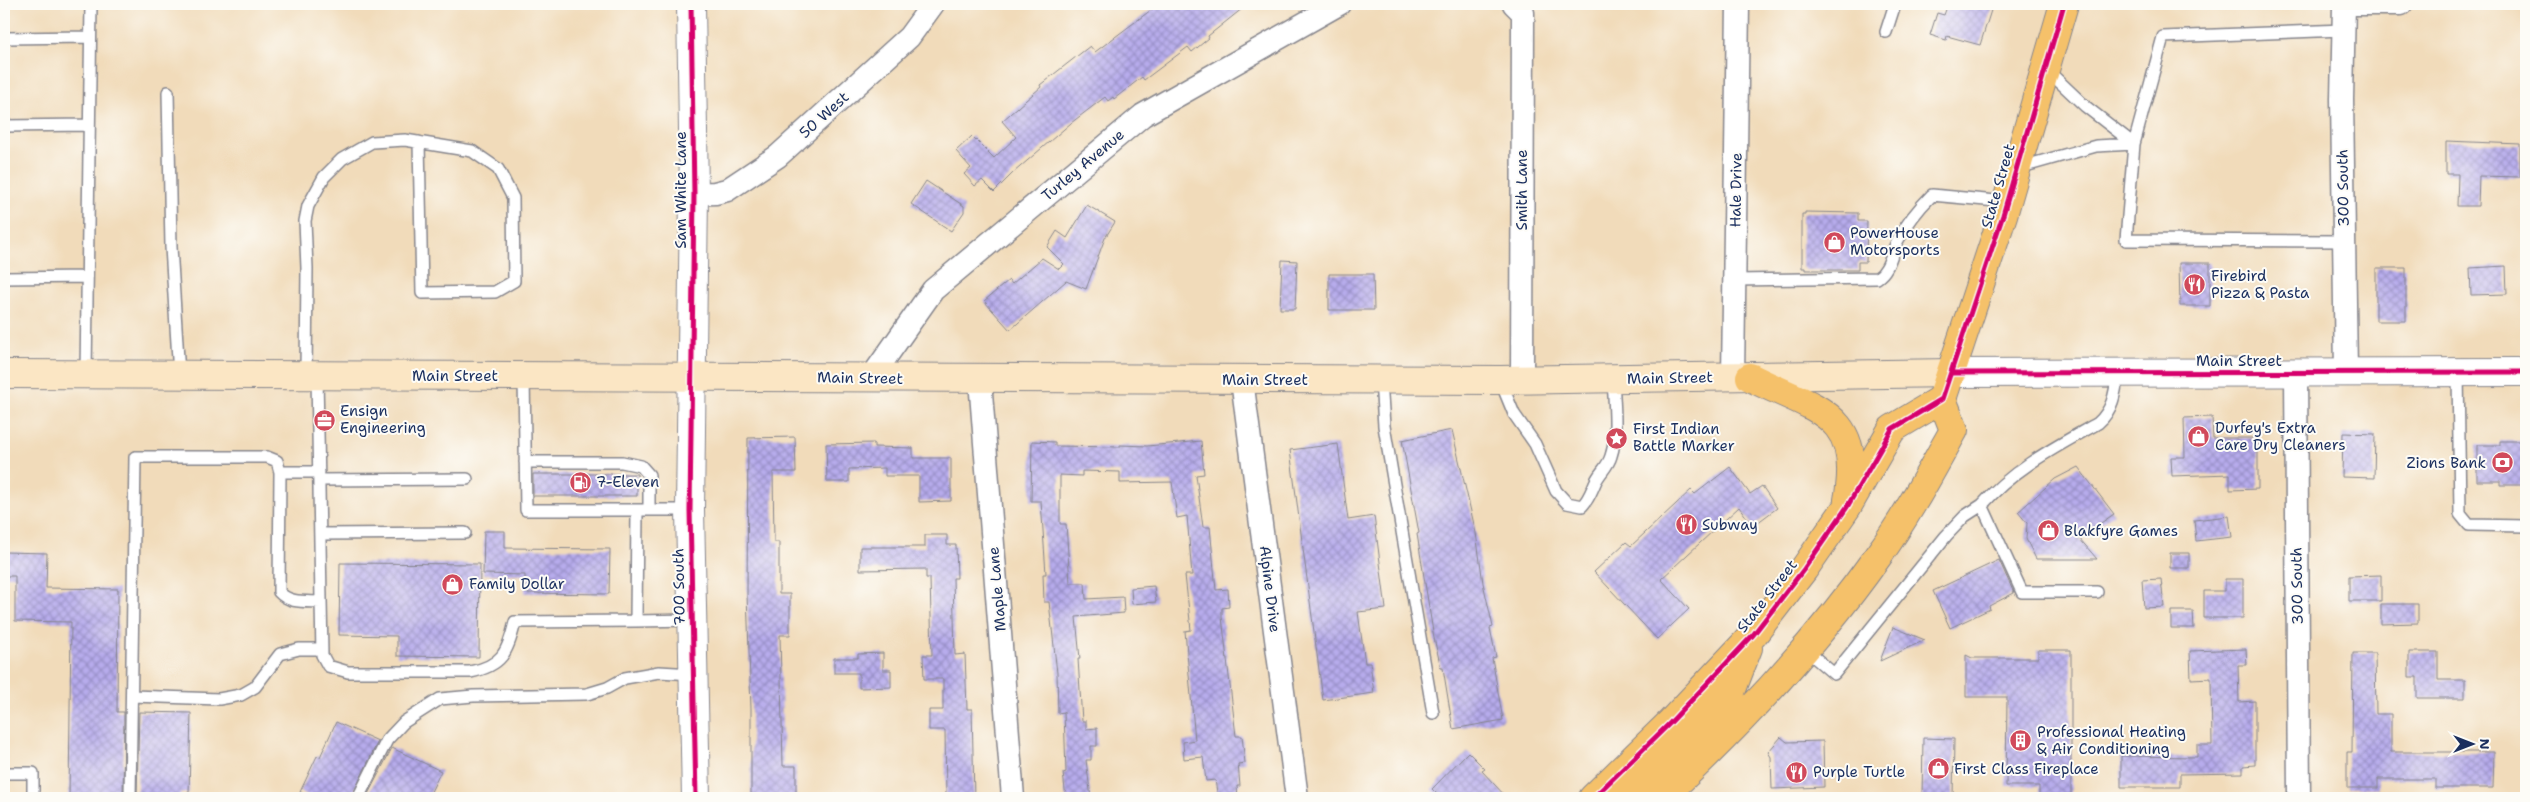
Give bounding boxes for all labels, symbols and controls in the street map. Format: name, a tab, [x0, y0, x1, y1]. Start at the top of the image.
street label: 50 West	[795, 87, 853, 143]
street label: Turley Avenue	[1037, 124, 1129, 206]
street label: Sam White Lane	[671, 131, 691, 249]
street label: State Street	[1976, 141, 2020, 231]
street label: 300 South	[2332, 149, 2354, 227]
street label: Smith Lane	[1512, 150, 1532, 230]
street label: Hale Drive	[1725, 152, 1747, 228]
place label: PowerHouse Motorsports	[1850, 223, 1940, 260]
shop icon: PowerHouse Motorsports	[1822, 230, 1846, 254]
place label: Firebird Pizza & Pasta	[2211, 266, 2310, 303]
restaurant icon: Firebird Pizza & Pasta	[2183, 273, 2207, 297]
street label: Main Street	[2196, 351, 2282, 371]
street label: Main Street	[412, 366, 498, 386]
street label: Main Street	[817, 367, 903, 389]
street label: Main Street	[1627, 367, 1713, 389]
street label: Main Street	[1222, 370, 1308, 390]
place label: Ensign Engineering	[340, 401, 426, 438]
office icon: Ensign Engineering	[312, 408, 336, 432]
place label: Durfey's Extra Care Dry Cleaners	[2215, 418, 2346, 455]
place label: First Indian Battle Marker	[1633, 419, 1735, 456]
shop icon: Durfey's Extra Care Dry Cleaners	[2187, 425, 2211, 449]
place icon: First Indian Battle Marker	[1605, 426, 1629, 450]
bank icon: Zions Bank	[2490, 451, 2514, 475]
place label: Zions Bank	[2406, 453, 2486, 473]
fuel station icon: 7-Eleven	[568, 470, 592, 494]
place label: 7-Eleven	[596, 472, 659, 492]
restaurant icon: Subway	[1674, 513, 1698, 537]
place label: Subway	[1702, 515, 1758, 535]
shop icon: Blakfyre Games	[2036, 519, 2060, 543]
place label: Blakfyre Games	[2064, 521, 2178, 541]
street label: Alpine Drive	[1255, 544, 1285, 634]
street label: Maple Lane	[983, 546, 1011, 632]
street label: 300 South	[2286, 547, 2308, 625]
street label: 700 South	[668, 548, 690, 626]
street label: State Street	[1732, 555, 1802, 637]
shop icon: Family Dollar	[441, 572, 465, 596]
place label: Family Dollar	[469, 574, 565, 594]
north arrow	[2448, 720, 2498, 770]
place label: Professional Heating & Air Conditioning	[2037, 722, 2186, 759]
building icon: Professional Heating & Air Conditioning	[2009, 729, 2033, 753]
text: N	[2476, 738, 2494, 750]
shop icon: First Class Fireplace	[1926, 757, 1950, 781]
place label: First Class Fireplace	[1954, 759, 2099, 779]
restaurant icon: Purple Turtle	[1785, 760, 1809, 784]
place label: Purple Turtle	[1813, 762, 1905, 782]

